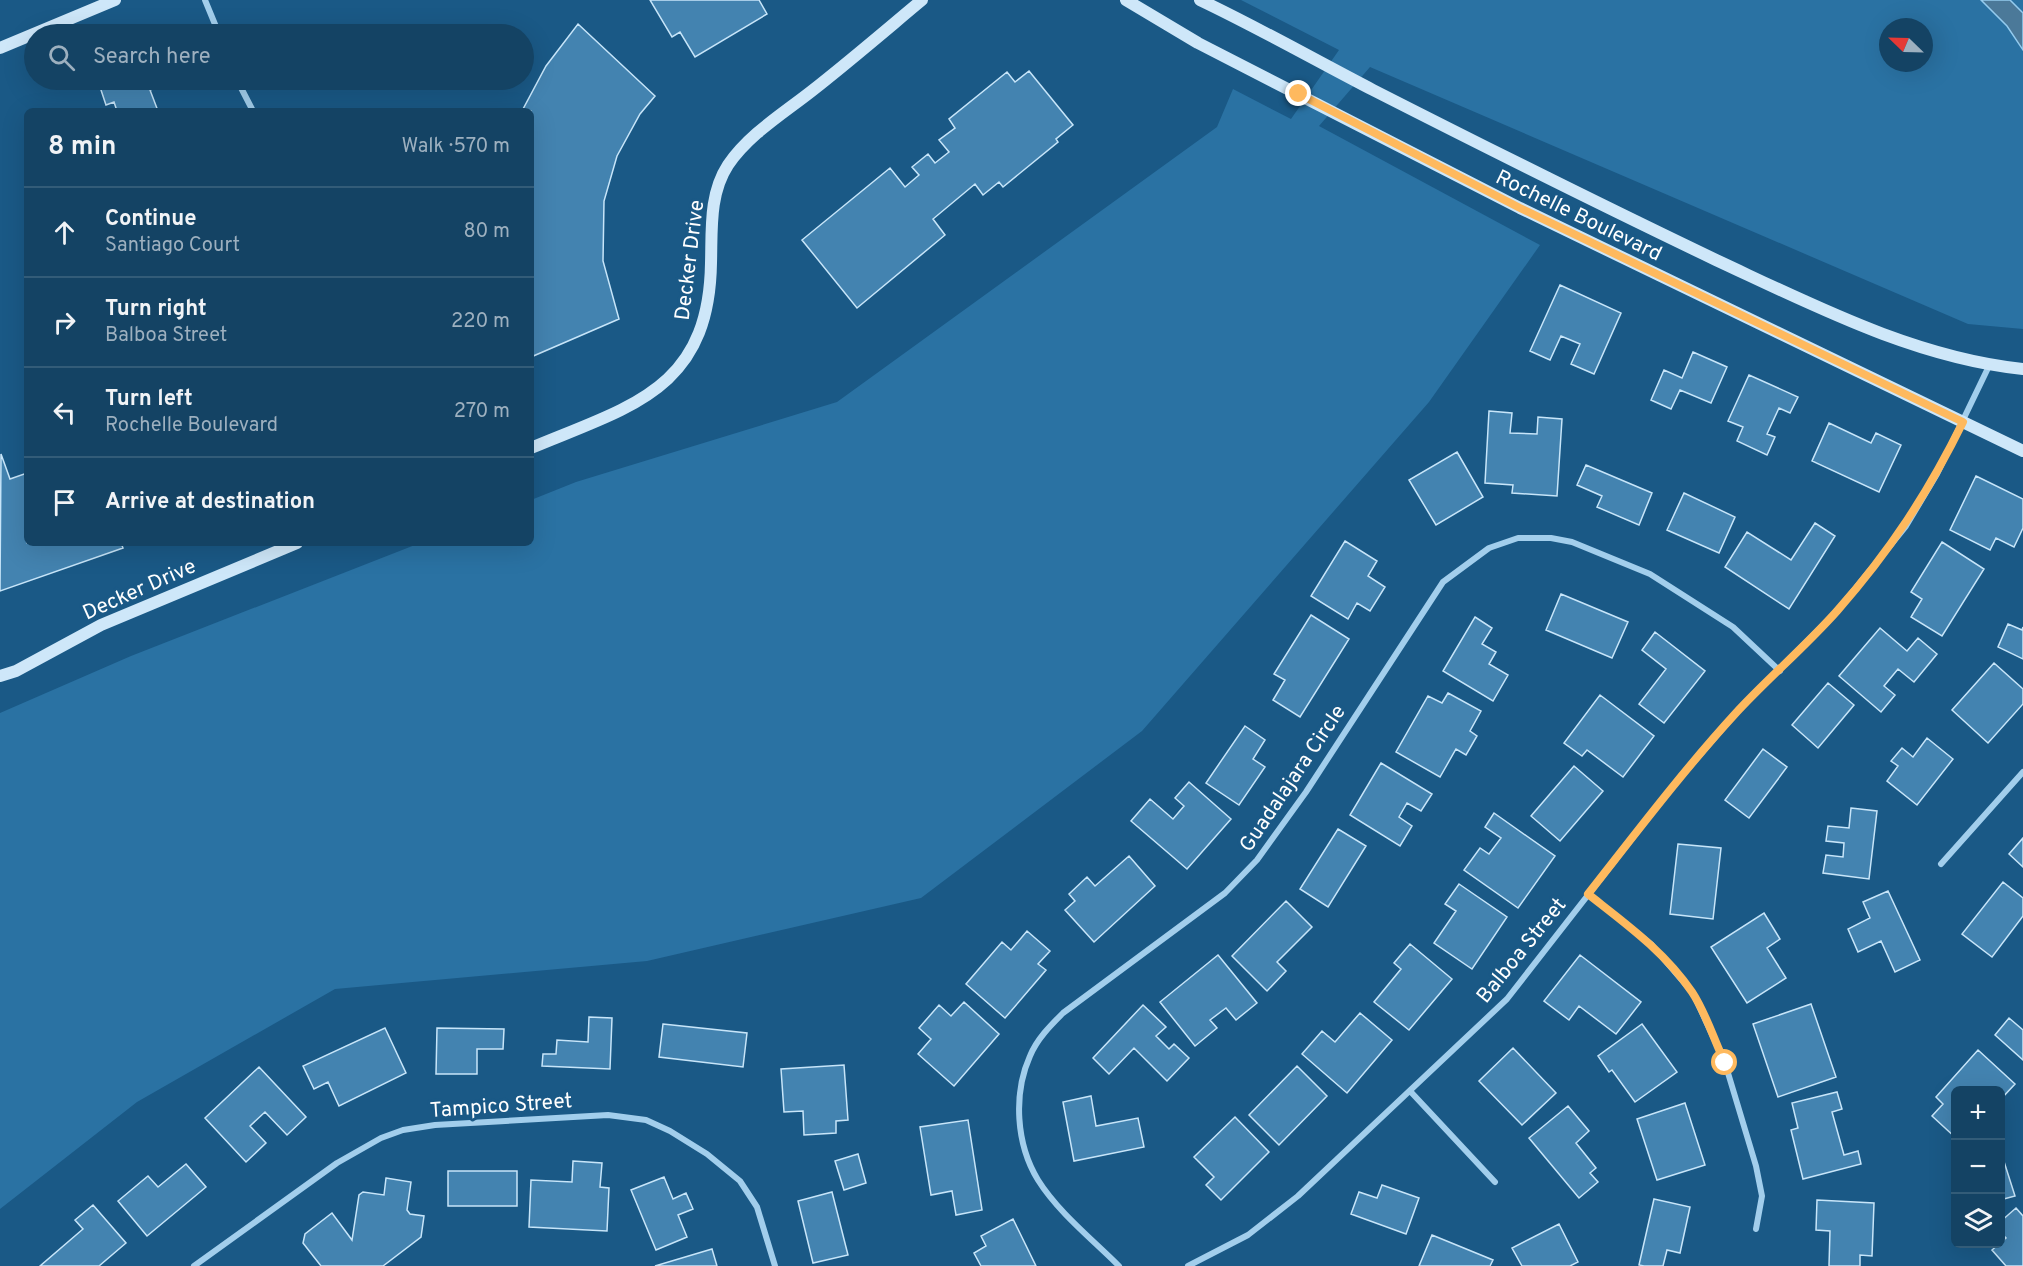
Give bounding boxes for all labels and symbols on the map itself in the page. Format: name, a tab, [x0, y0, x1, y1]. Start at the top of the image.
north arrow	[1879, 18, 1933, 72]
route end	[1285, 80, 1311, 106]
street label: Rochelle Boulevard	[1491, 164, 1666, 268]
street label: Decker Drive	[670, 198, 711, 322]
street label: Decker Drive	[79, 553, 200, 627]
street label: Guadalajara Circle	[1234, 700, 1353, 858]
street label: Balboa Street	[1471, 893, 1573, 1009]
route start	[1711, 1049, 1737, 1075]
street label: Tampico Street	[429, 1088, 573, 1125]

